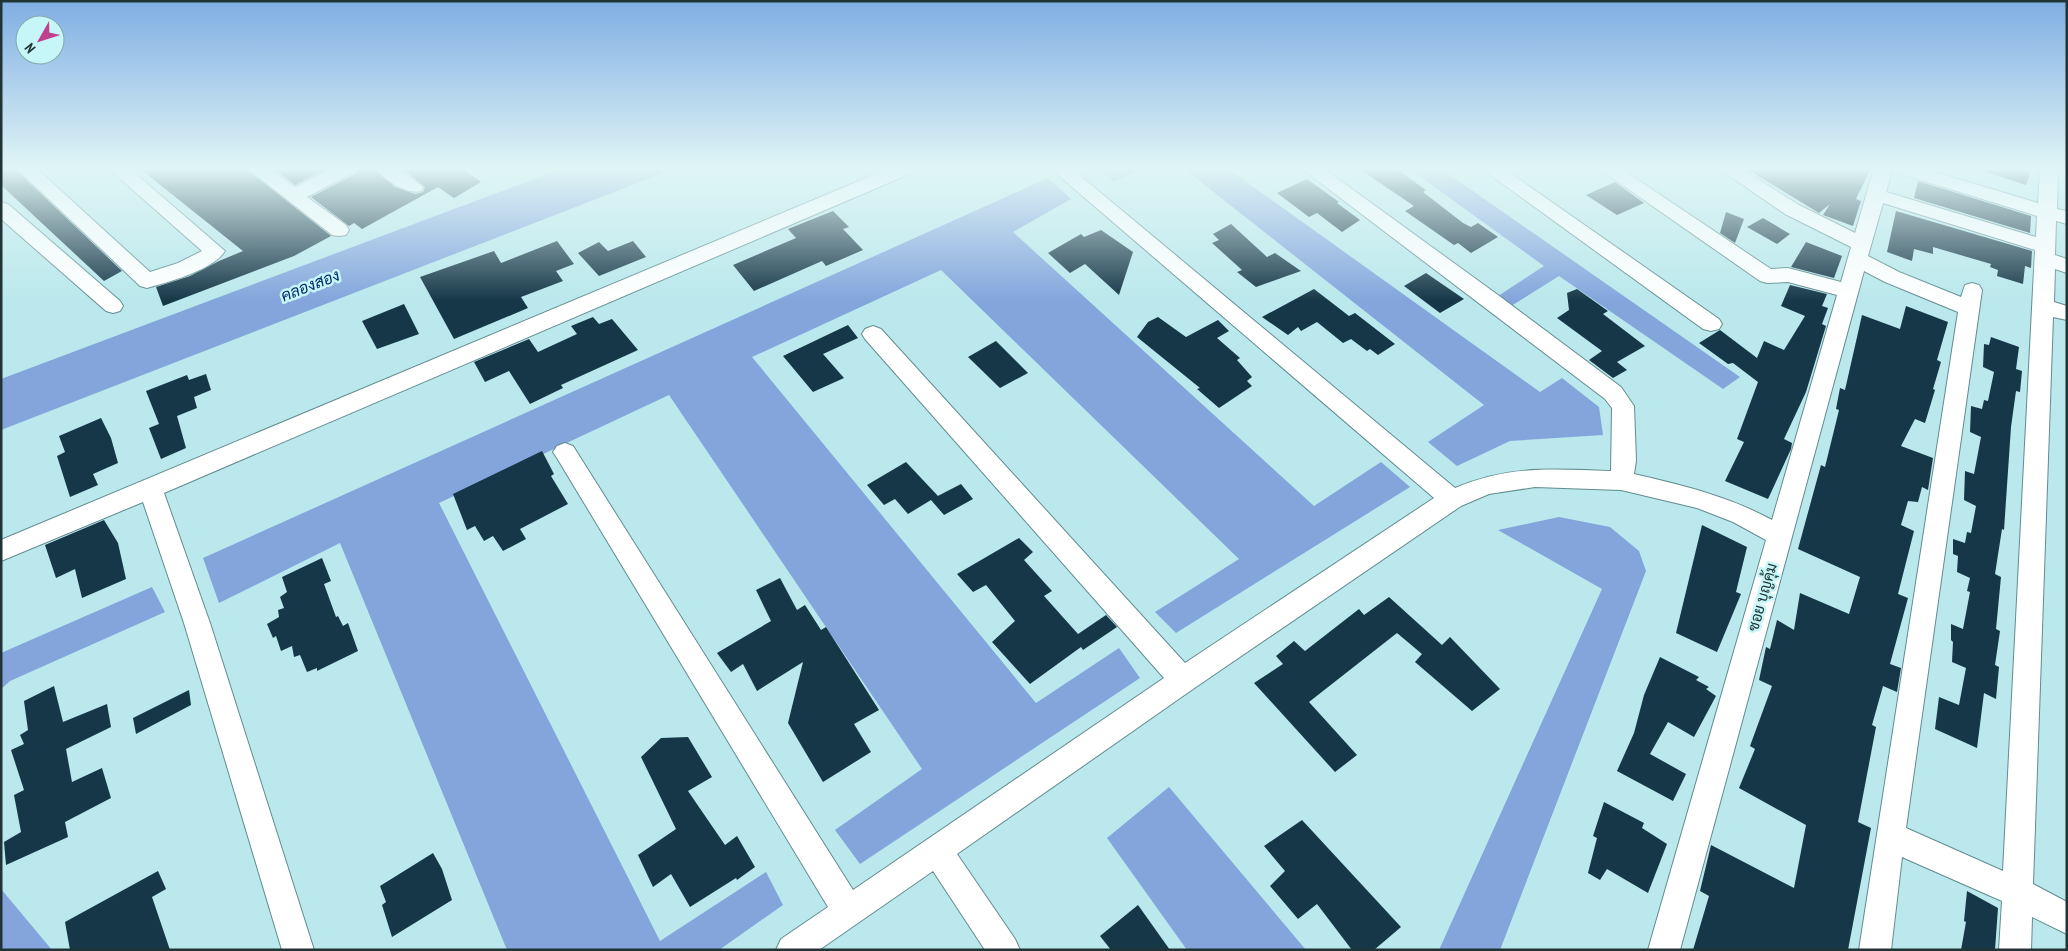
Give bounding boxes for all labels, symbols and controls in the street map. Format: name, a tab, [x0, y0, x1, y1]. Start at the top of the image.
north arrow	[15, 15, 65, 65]
text: N	[21, 40, 39, 57]
water label: คลองสอง	[278, 265, 342, 305]
street label: ซอย บุญคุ้ม	[1743, 561, 1783, 634]

